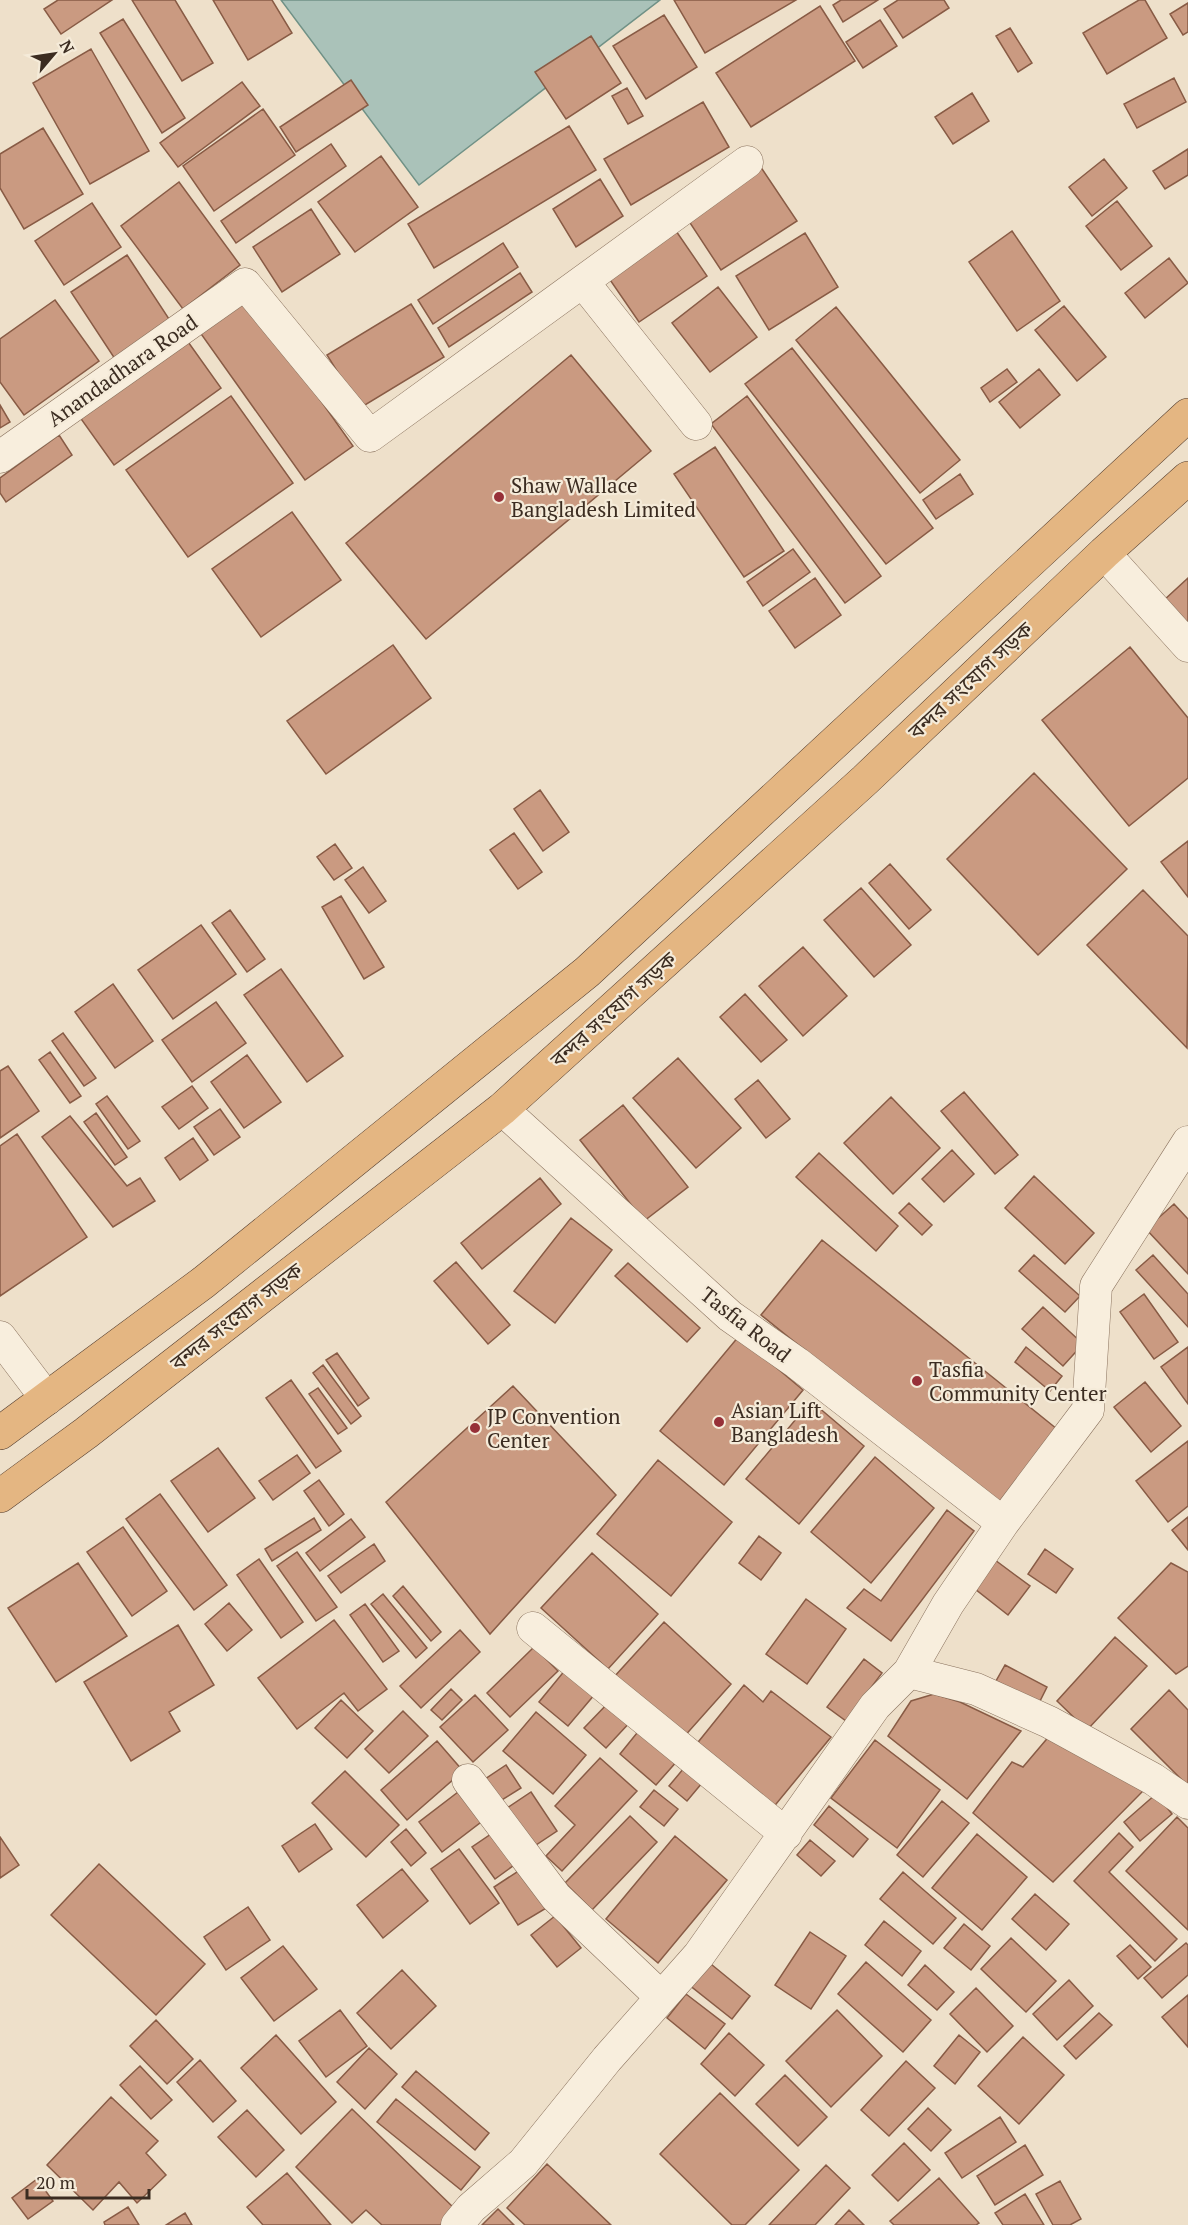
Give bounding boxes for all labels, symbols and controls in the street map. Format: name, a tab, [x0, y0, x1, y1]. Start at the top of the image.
north arrow	[24, 24, 84, 84]
text: N	[55, 36, 80, 57]
street label: Anandadhara Road	[41, 307, 203, 432]
place label: Shaw Wallace Bangladesh Limited	[511, 471, 696, 523]
marker: Shaw Wallace Bangladesh Limited	[492, 490, 506, 504]
street label: বন্দর সংযোগ সড়ক	[901, 614, 1039, 746]
street label: বন্দর সংযোগ সড়ক	[543, 944, 683, 1074]
street label: বন্দর সংযোগ সড়ক	[163, 1255, 309, 1377]
street label: Tasfia Road	[695, 1280, 797, 1368]
place label: Tasfia Community Center	[929, 1355, 1107, 1407]
marker: Tasfia Community Center	[910, 1374, 924, 1388]
place label: Asian Lift Bangladesh	[731, 1396, 839, 1448]
place label: JP Convention Center	[487, 1402, 621, 1454]
marker: Asian Lift Bangladesh	[712, 1415, 726, 1429]
marker: JP Convention Center	[468, 1421, 482, 1435]
scale bar	[27, 2162, 148, 2200]
text: 20 m	[36, 2170, 76, 2194]

